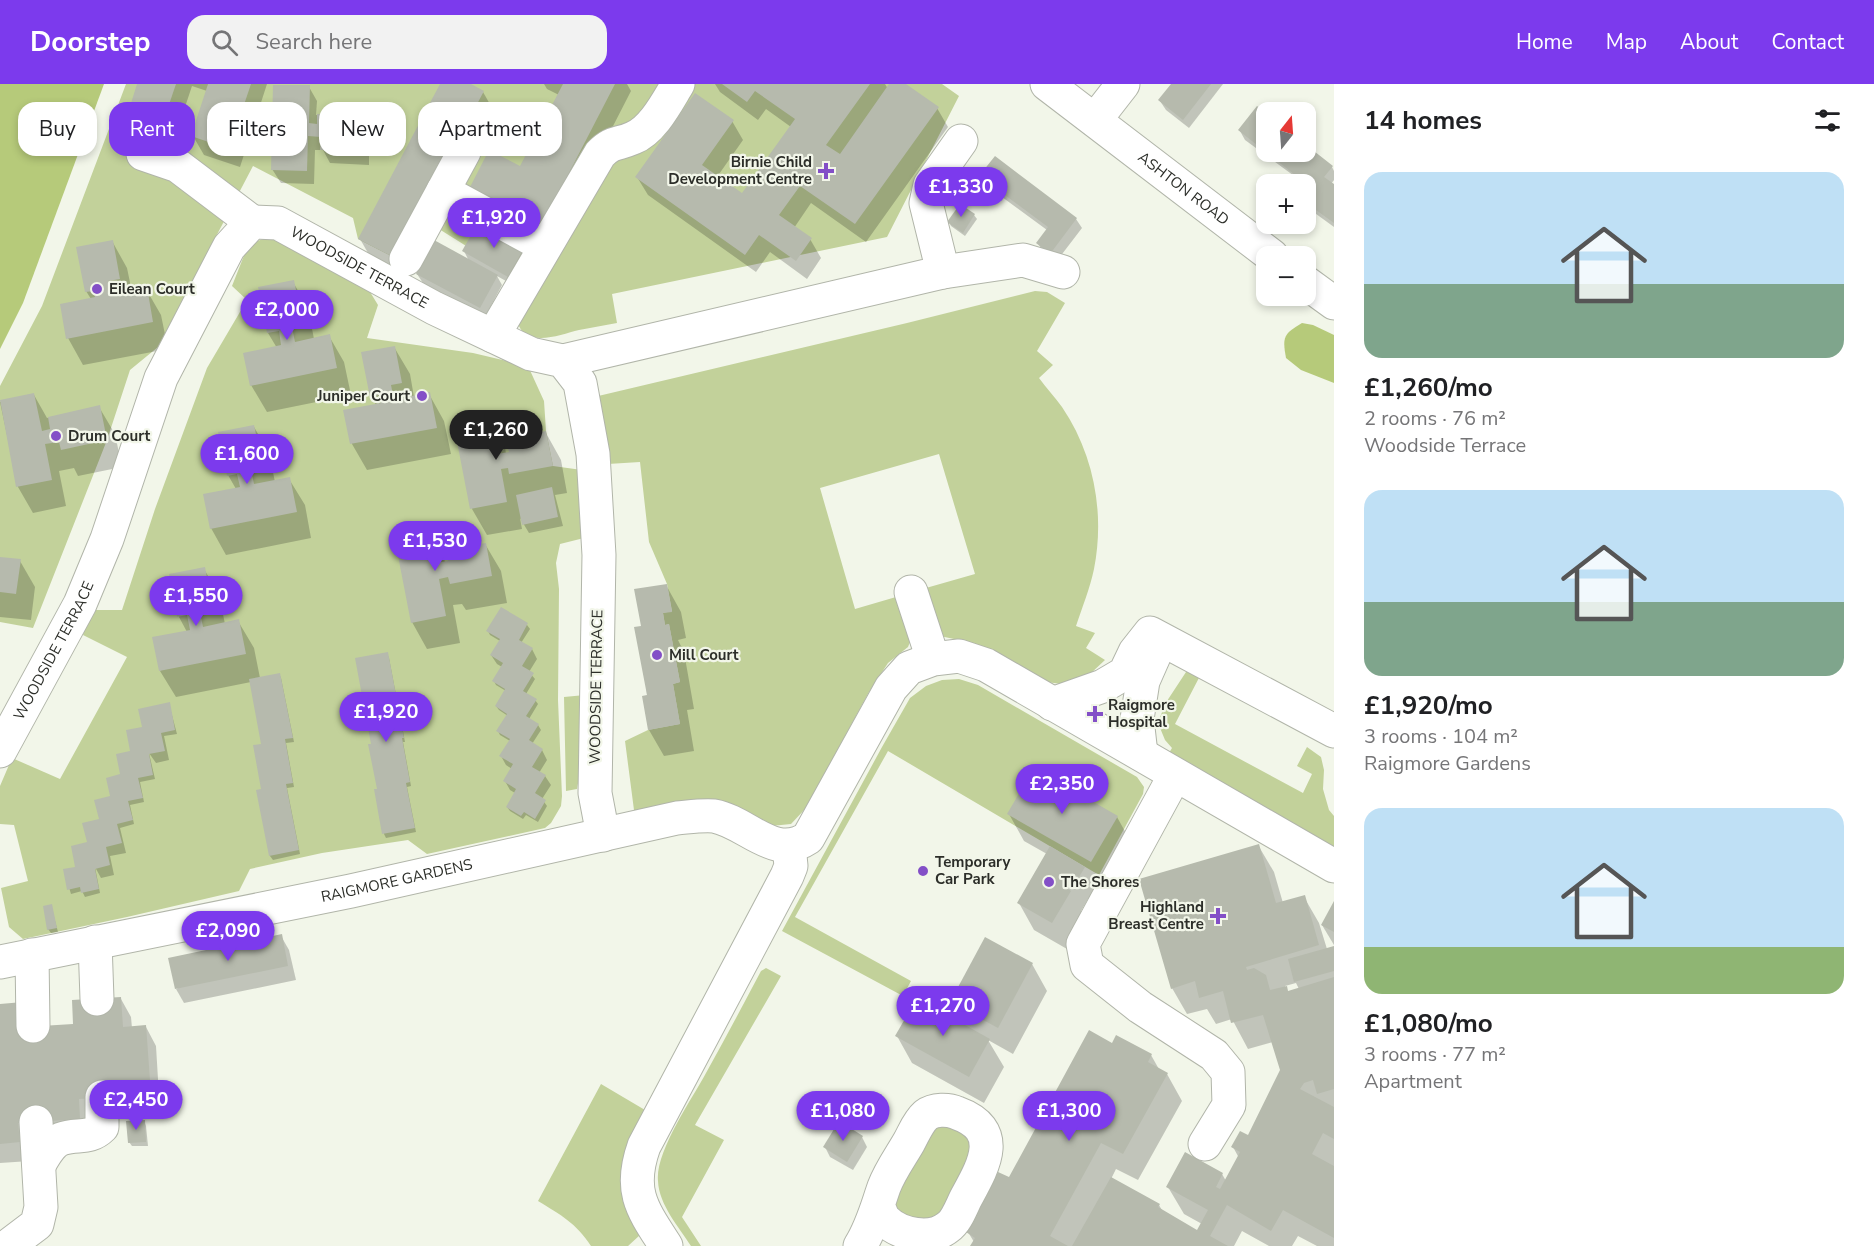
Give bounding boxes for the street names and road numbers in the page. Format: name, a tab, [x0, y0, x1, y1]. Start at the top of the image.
street label: ASHTON ROAD	[1134, 147, 1233, 230]
street label: WOODSIDE TERRACE	[287, 222, 432, 313]
street label: WOODSIDE TERRACE	[9, 578, 98, 724]
street label: WOODSIDE TERRACE	[585, 610, 607, 764]
street label: RAIGMORE GARDENS	[319, 854, 474, 907]

